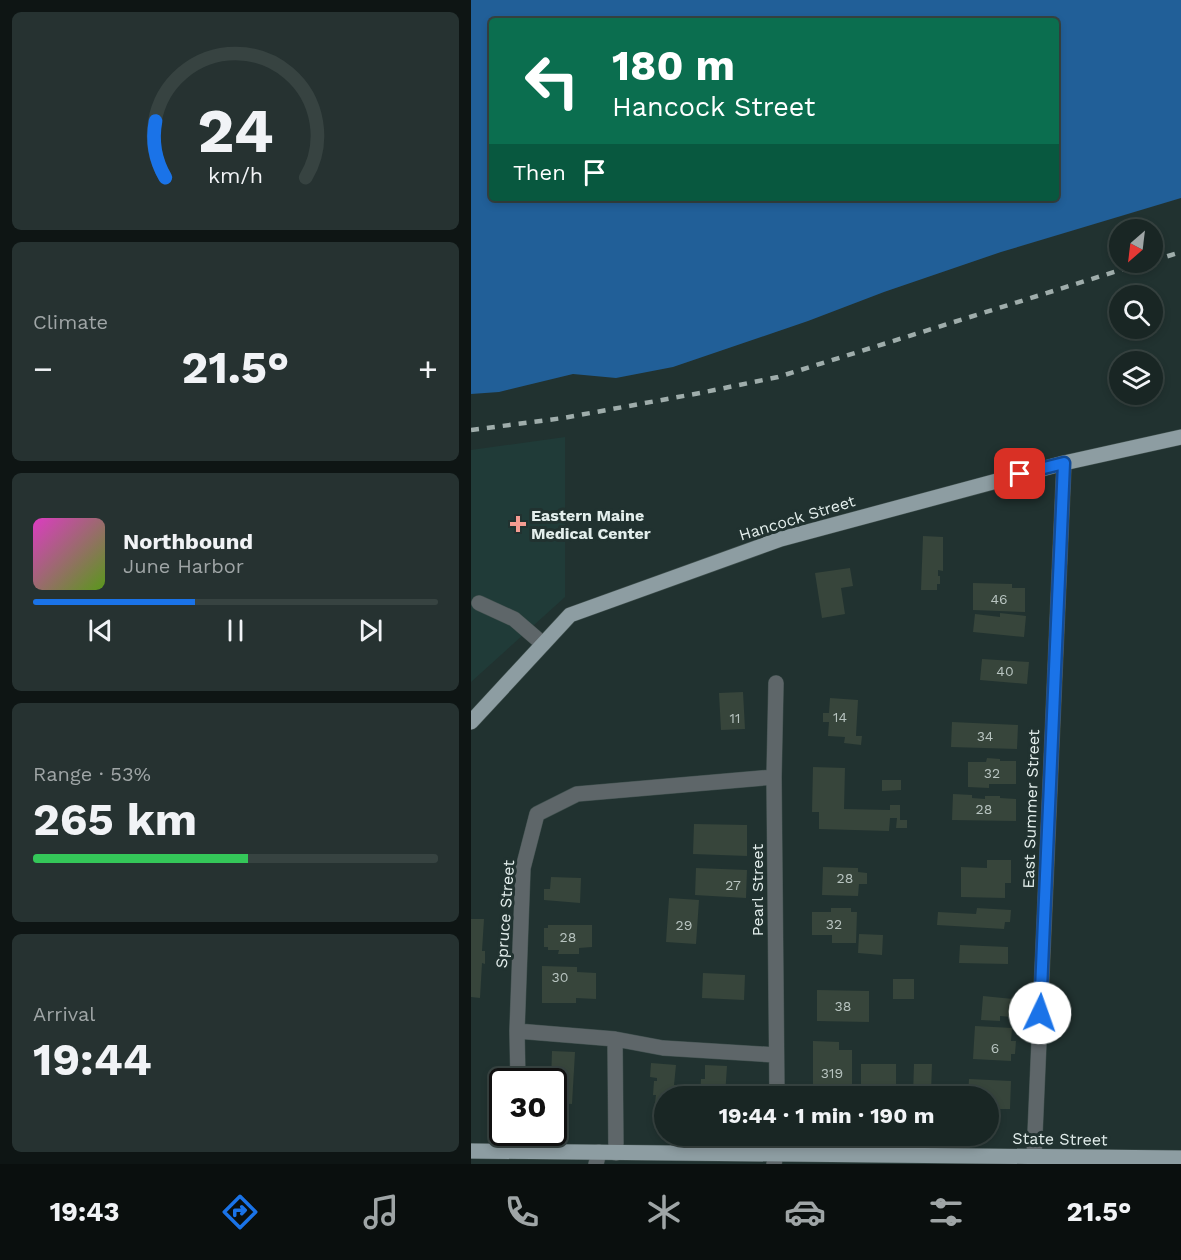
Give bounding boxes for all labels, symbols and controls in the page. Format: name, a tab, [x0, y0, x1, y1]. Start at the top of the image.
text: 180 m	[612, 41, 735, 90]
icon: left	[513, 42, 591, 120]
text: Hancock Street	[612, 91, 815, 123]
text: 24	[197, 94, 274, 167]
icon: arrive	[578, 156, 611, 189]
text: Then	[513, 160, 566, 185]
text: km/h	[208, 164, 263, 189]
north arrow	[1109, 219, 1163, 273]
map controls	[1109, 219, 1163, 405]
button: search	[1109, 285, 1163, 339]
text: Climate	[33, 310, 108, 334]
text: 21.5°	[182, 341, 289, 394]
text: −	[33, 349, 53, 388]
text: +	[418, 349, 438, 388]
button: layers	[1109, 351, 1163, 405]
pin	[994, 448, 1045, 499]
icon: arrive	[1003, 457, 1036, 490]
street label: Hancock Street	[737, 491, 858, 545]
place label: Eastern Maine Medical Center	[531, 506, 651, 543]
marker: Eastern Maine Medical Center	[509, 515, 527, 533]
text: Northbound	[123, 529, 253, 554]
text: June Harbor	[123, 554, 244, 578]
house number: 46	[990, 591, 1008, 607]
icon: previous	[84, 614, 117, 647]
icon: pause	[219, 614, 252, 647]
icon: next	[354, 614, 387, 647]
house number: 40	[996, 663, 1014, 679]
house number: 14	[833, 709, 847, 725]
house number: 11	[730, 710, 740, 726]
house number: 34	[977, 728, 993, 744]
street label: East Summer Street	[1019, 729, 1043, 889]
text: Range · 53%	[33, 762, 151, 786]
house number: 32	[984, 765, 1000, 781]
text: 265 km	[33, 793, 197, 846]
house number: 28	[976, 801, 992, 817]
street label: Pearl Street	[748, 844, 767, 936]
street label: Spruce Street	[492, 859, 518, 969]
house number: 28	[837, 870, 853, 886]
house number: 27	[725, 877, 741, 893]
house number: 32	[826, 916, 842, 932]
house number: 29	[676, 917, 692, 933]
house number: 28	[560, 929, 576, 945]
house number: 30	[552, 969, 568, 985]
position arrow	[1008, 981, 1072, 1045]
house number: 38	[835, 998, 851, 1014]
text: Arrival	[33, 1002, 95, 1026]
text: 19:44	[33, 1033, 152, 1086]
house number: 6	[991, 1040, 999, 1056]
house number: 319	[821, 1065, 843, 1081]
speed limit sign: 30	[489, 1068, 567, 1146]
text: 19:44 · 1 min · 190 m	[719, 1103, 934, 1128]
street label: State Street	[1012, 1129, 1108, 1149]
icon: directions	[219, 1191, 261, 1233]
icon: music	[360, 1191, 402, 1233]
icon: phone	[501, 1191, 543, 1233]
icon: climate	[643, 1191, 685, 1233]
icon: car	[784, 1191, 826, 1233]
icon: filters	[925, 1191, 967, 1233]
text: 19:43	[50, 1196, 120, 1228]
text: 21.5°	[1067, 1196, 1131, 1228]

